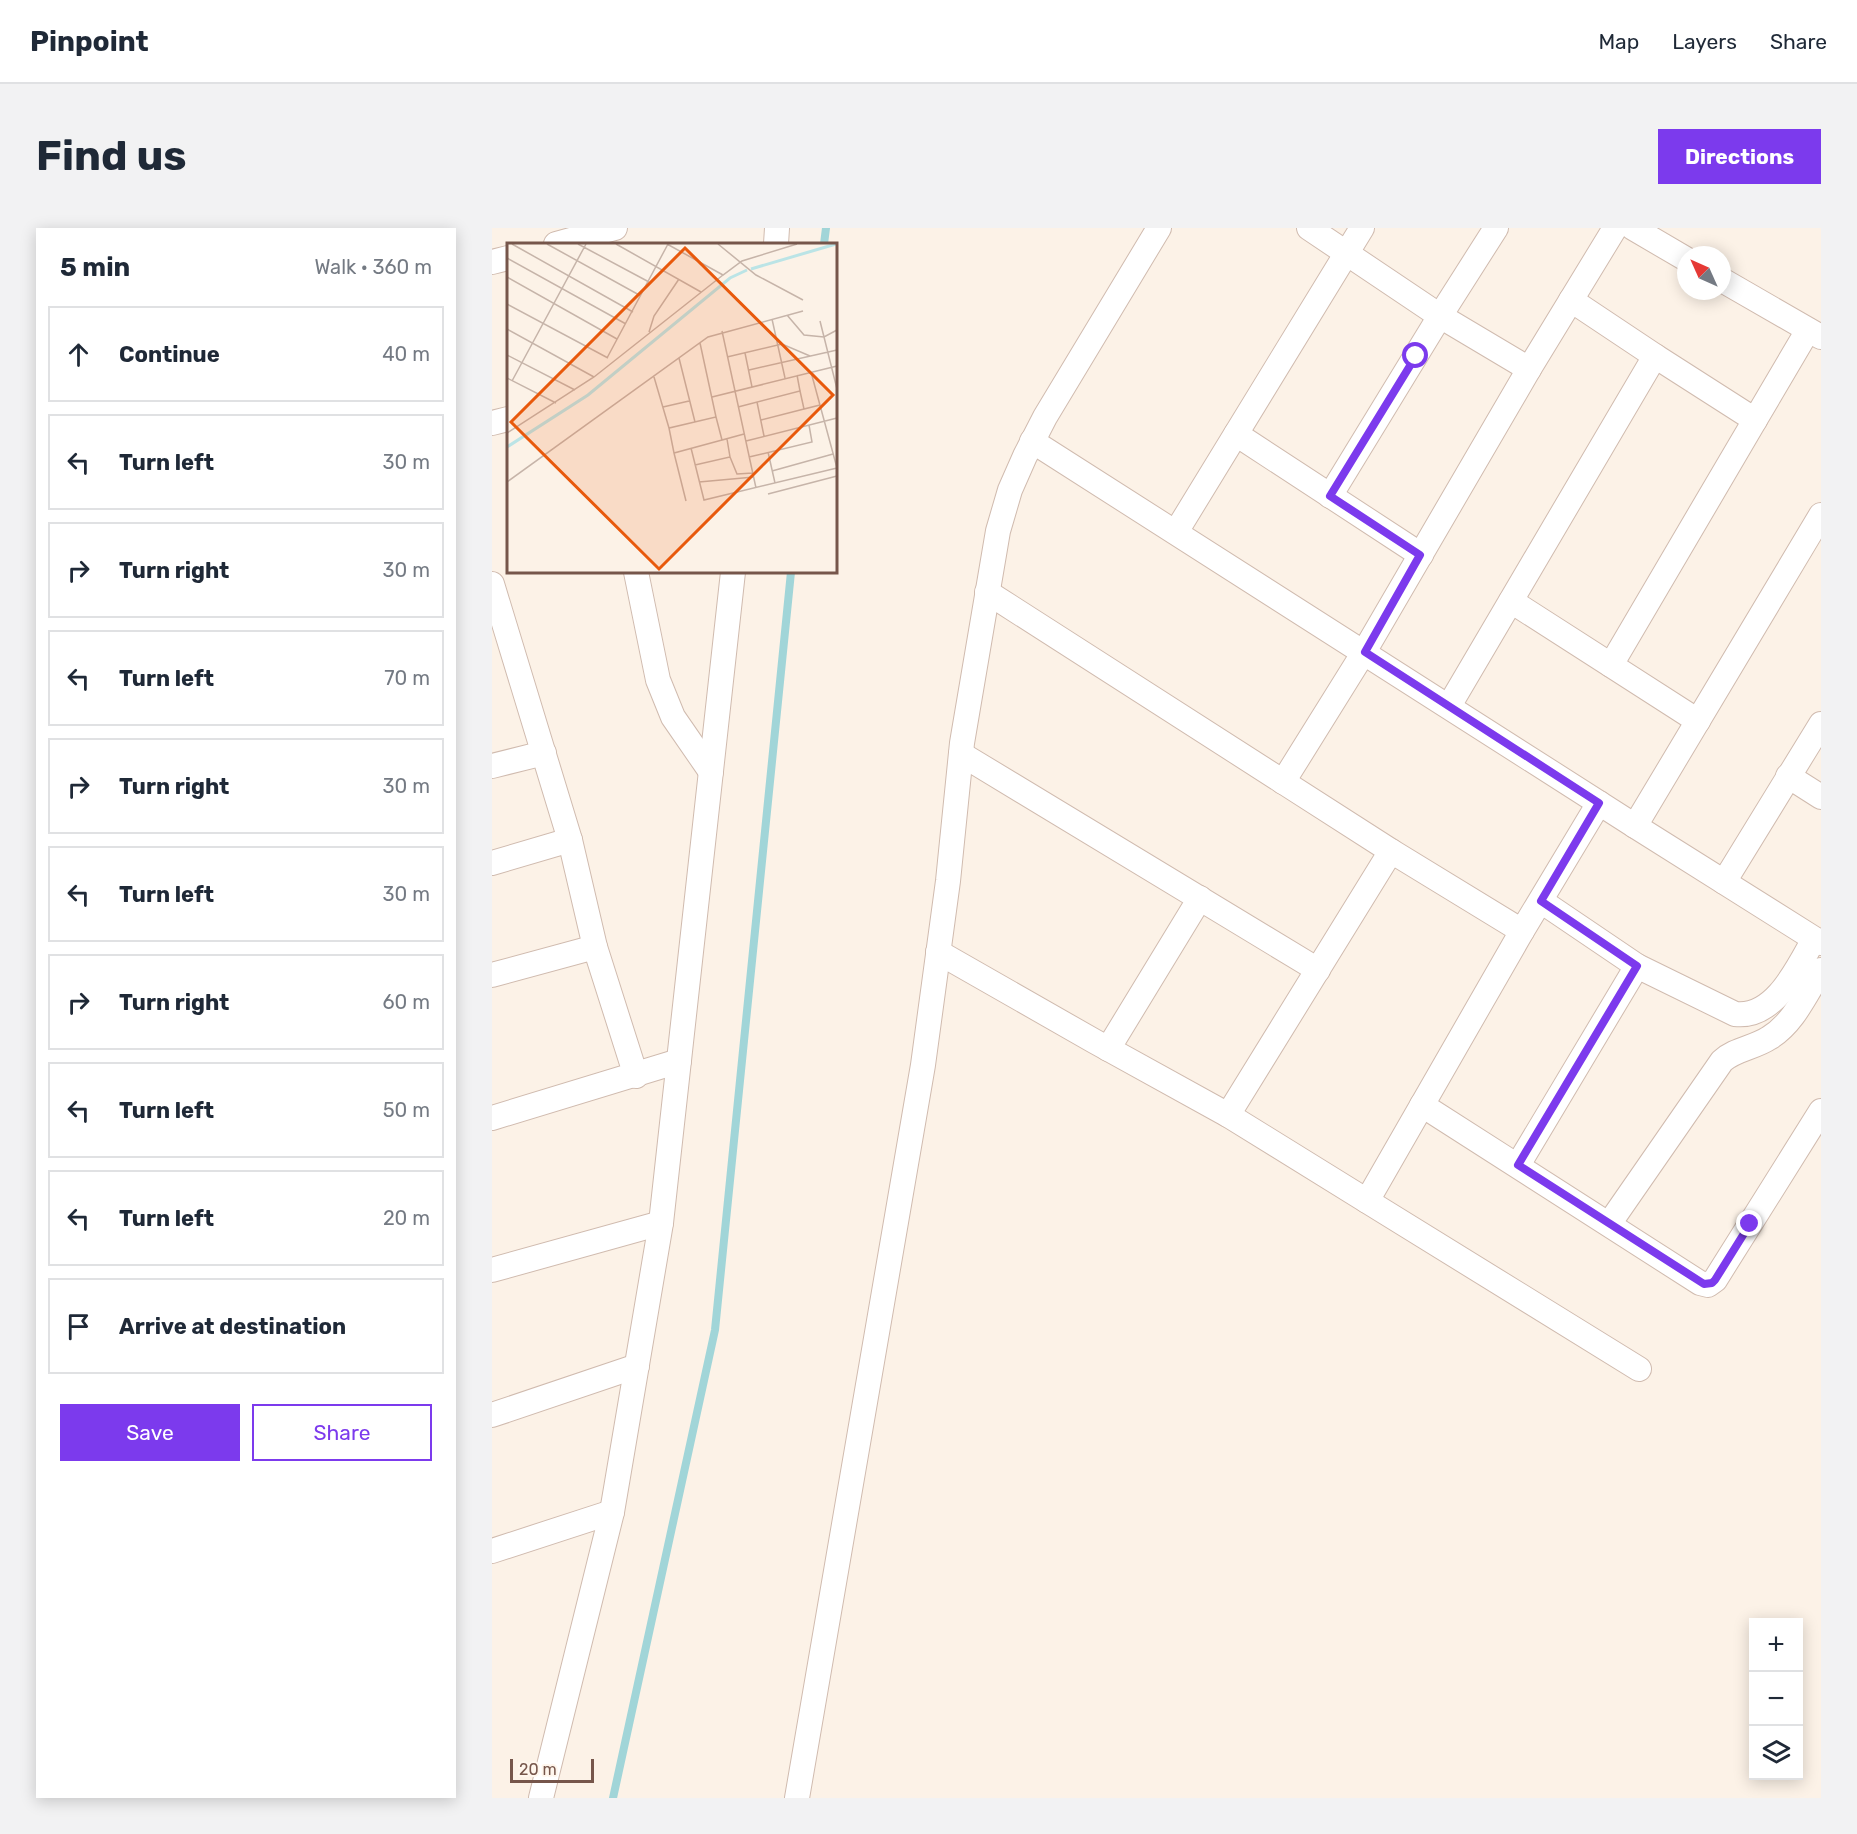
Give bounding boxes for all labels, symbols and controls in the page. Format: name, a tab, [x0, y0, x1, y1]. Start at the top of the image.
text: Pinpoint	[30, 25, 149, 58]
text: Map	[1598, 29, 1639, 54]
text: Layers	[1672, 29, 1737, 54]
text: Share	[1770, 29, 1827, 54]
button: Directions	[1658, 129, 1821, 184]
text: Find us	[36, 131, 187, 181]
inset map	[507, 243, 837, 573]
north arrow	[1677, 246, 1731, 300]
text: 5 min	[60, 252, 130, 283]
text: Walk · 360 m	[315, 255, 432, 279]
icon: ahead	[62, 338, 95, 371]
text: Continue	[119, 341, 220, 368]
text: 40 m	[382, 342, 430, 366]
route start	[1402, 342, 1428, 368]
icon: left	[62, 446, 95, 479]
text: Turn left	[119, 449, 214, 476]
text: 30 m	[383, 450, 430, 474]
icon: right	[62, 554, 95, 587]
text: Turn right	[119, 557, 229, 584]
text: 30 m	[383, 558, 430, 582]
icon: left	[62, 662, 95, 695]
text: Turn left	[119, 665, 214, 692]
text: 70 m	[384, 666, 430, 690]
icon: right	[62, 770, 95, 803]
text: Turn right	[119, 773, 229, 800]
text: 30 m	[383, 774, 430, 798]
icon: left	[62, 878, 95, 911]
text: Turn left	[119, 881, 214, 908]
text: 30 m	[383, 882, 430, 906]
icon: right	[62, 986, 95, 1019]
text: Turn right	[119, 989, 229, 1016]
text: 60 m	[383, 990, 430, 1014]
icon: left	[62, 1094, 95, 1127]
text: Turn left	[119, 1097, 214, 1124]
text: 50 m	[383, 1098, 430, 1122]
icon: left	[62, 1202, 95, 1235]
text: Turn left	[119, 1205, 214, 1232]
text: 20 m	[383, 1206, 430, 1230]
route end	[1736, 1210, 1762, 1236]
icon: arrive	[62, 1310, 95, 1343]
text: Arrive at destination	[119, 1313, 346, 1340]
button: Save	[60, 1404, 240, 1461]
button: Share	[252, 1404, 432, 1461]
map controls	[1749, 1618, 1803, 1780]
button: +	[1749, 1618, 1803, 1672]
button: −	[1749, 1672, 1803, 1726]
button: layers	[1749, 1726, 1803, 1780]
scale bar	[510, 1756, 594, 1784]
text: 20 m	[519, 1760, 557, 1779]

